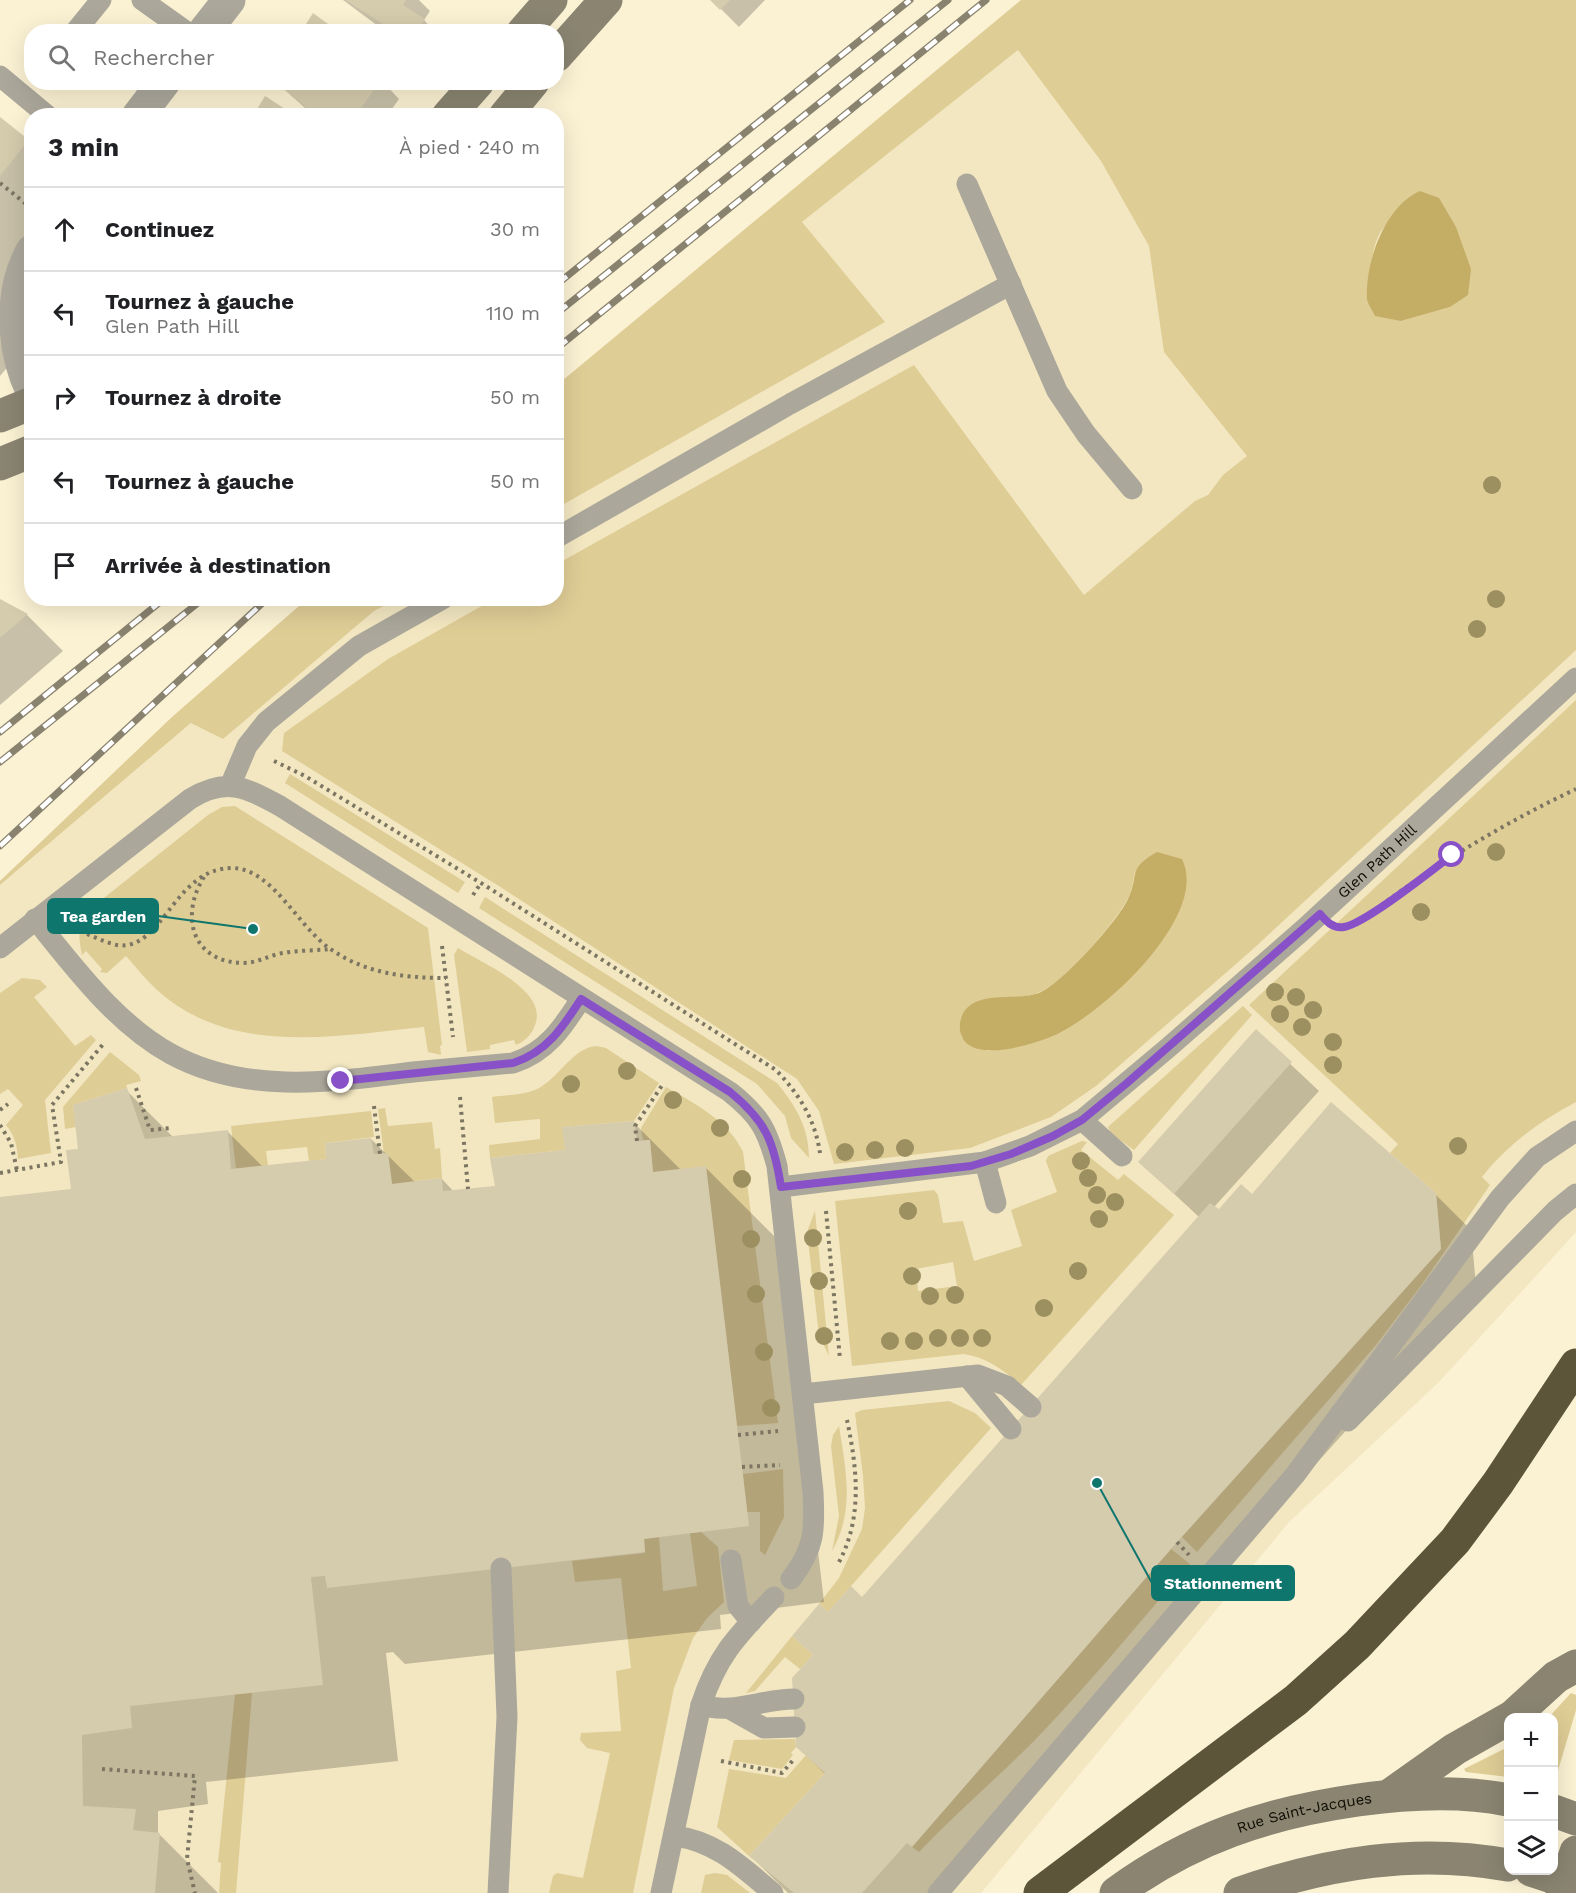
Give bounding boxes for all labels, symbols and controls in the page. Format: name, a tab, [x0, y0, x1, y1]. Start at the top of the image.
search box	[24, 24, 564, 90]
icon: search	[45, 41, 78, 74]
text: Rechercher	[93, 45, 215, 70]
text: 3 min	[48, 132, 119, 162]
text: À pied · 240 m	[399, 135, 540, 159]
icon: ahead	[48, 213, 81, 246]
text: Continuez	[105, 217, 214, 242]
text: 30 m	[490, 217, 540, 241]
text: Tournez à gauche	[105, 289, 294, 314]
icon: left	[48, 297, 81, 330]
text: 110 m	[486, 301, 540, 325]
text: Glen Path Hill	[105, 314, 239, 338]
icon: right	[48, 381, 81, 414]
text: Tournez à droite	[105, 385, 282, 410]
text: 50 m	[490, 385, 540, 409]
icon: left	[48, 465, 81, 498]
text: Tournez à gauche	[105, 469, 294, 494]
text: 50 m	[490, 469, 540, 493]
icon: arrive	[48, 549, 81, 582]
text: Arrivée à destination	[105, 553, 331, 578]
street label: Glen Path Hill	[1334, 820, 1421, 902]
route start	[1438, 841, 1464, 867]
callout: Tea garden	[48, 899, 158, 933]
text: Tea garden	[60, 907, 146, 926]
route end	[327, 1067, 353, 1093]
callout: Stationnement	[1152, 1566, 1294, 1600]
text: Stationnement	[1164, 1574, 1282, 1593]
map controls	[1504, 1713, 1558, 1875]
button: +	[1504, 1713, 1558, 1767]
button: −	[1504, 1767, 1558, 1821]
street label: Rue Saint-Jacques	[1234, 1789, 1373, 1837]
button: layers	[1504, 1821, 1558, 1875]

